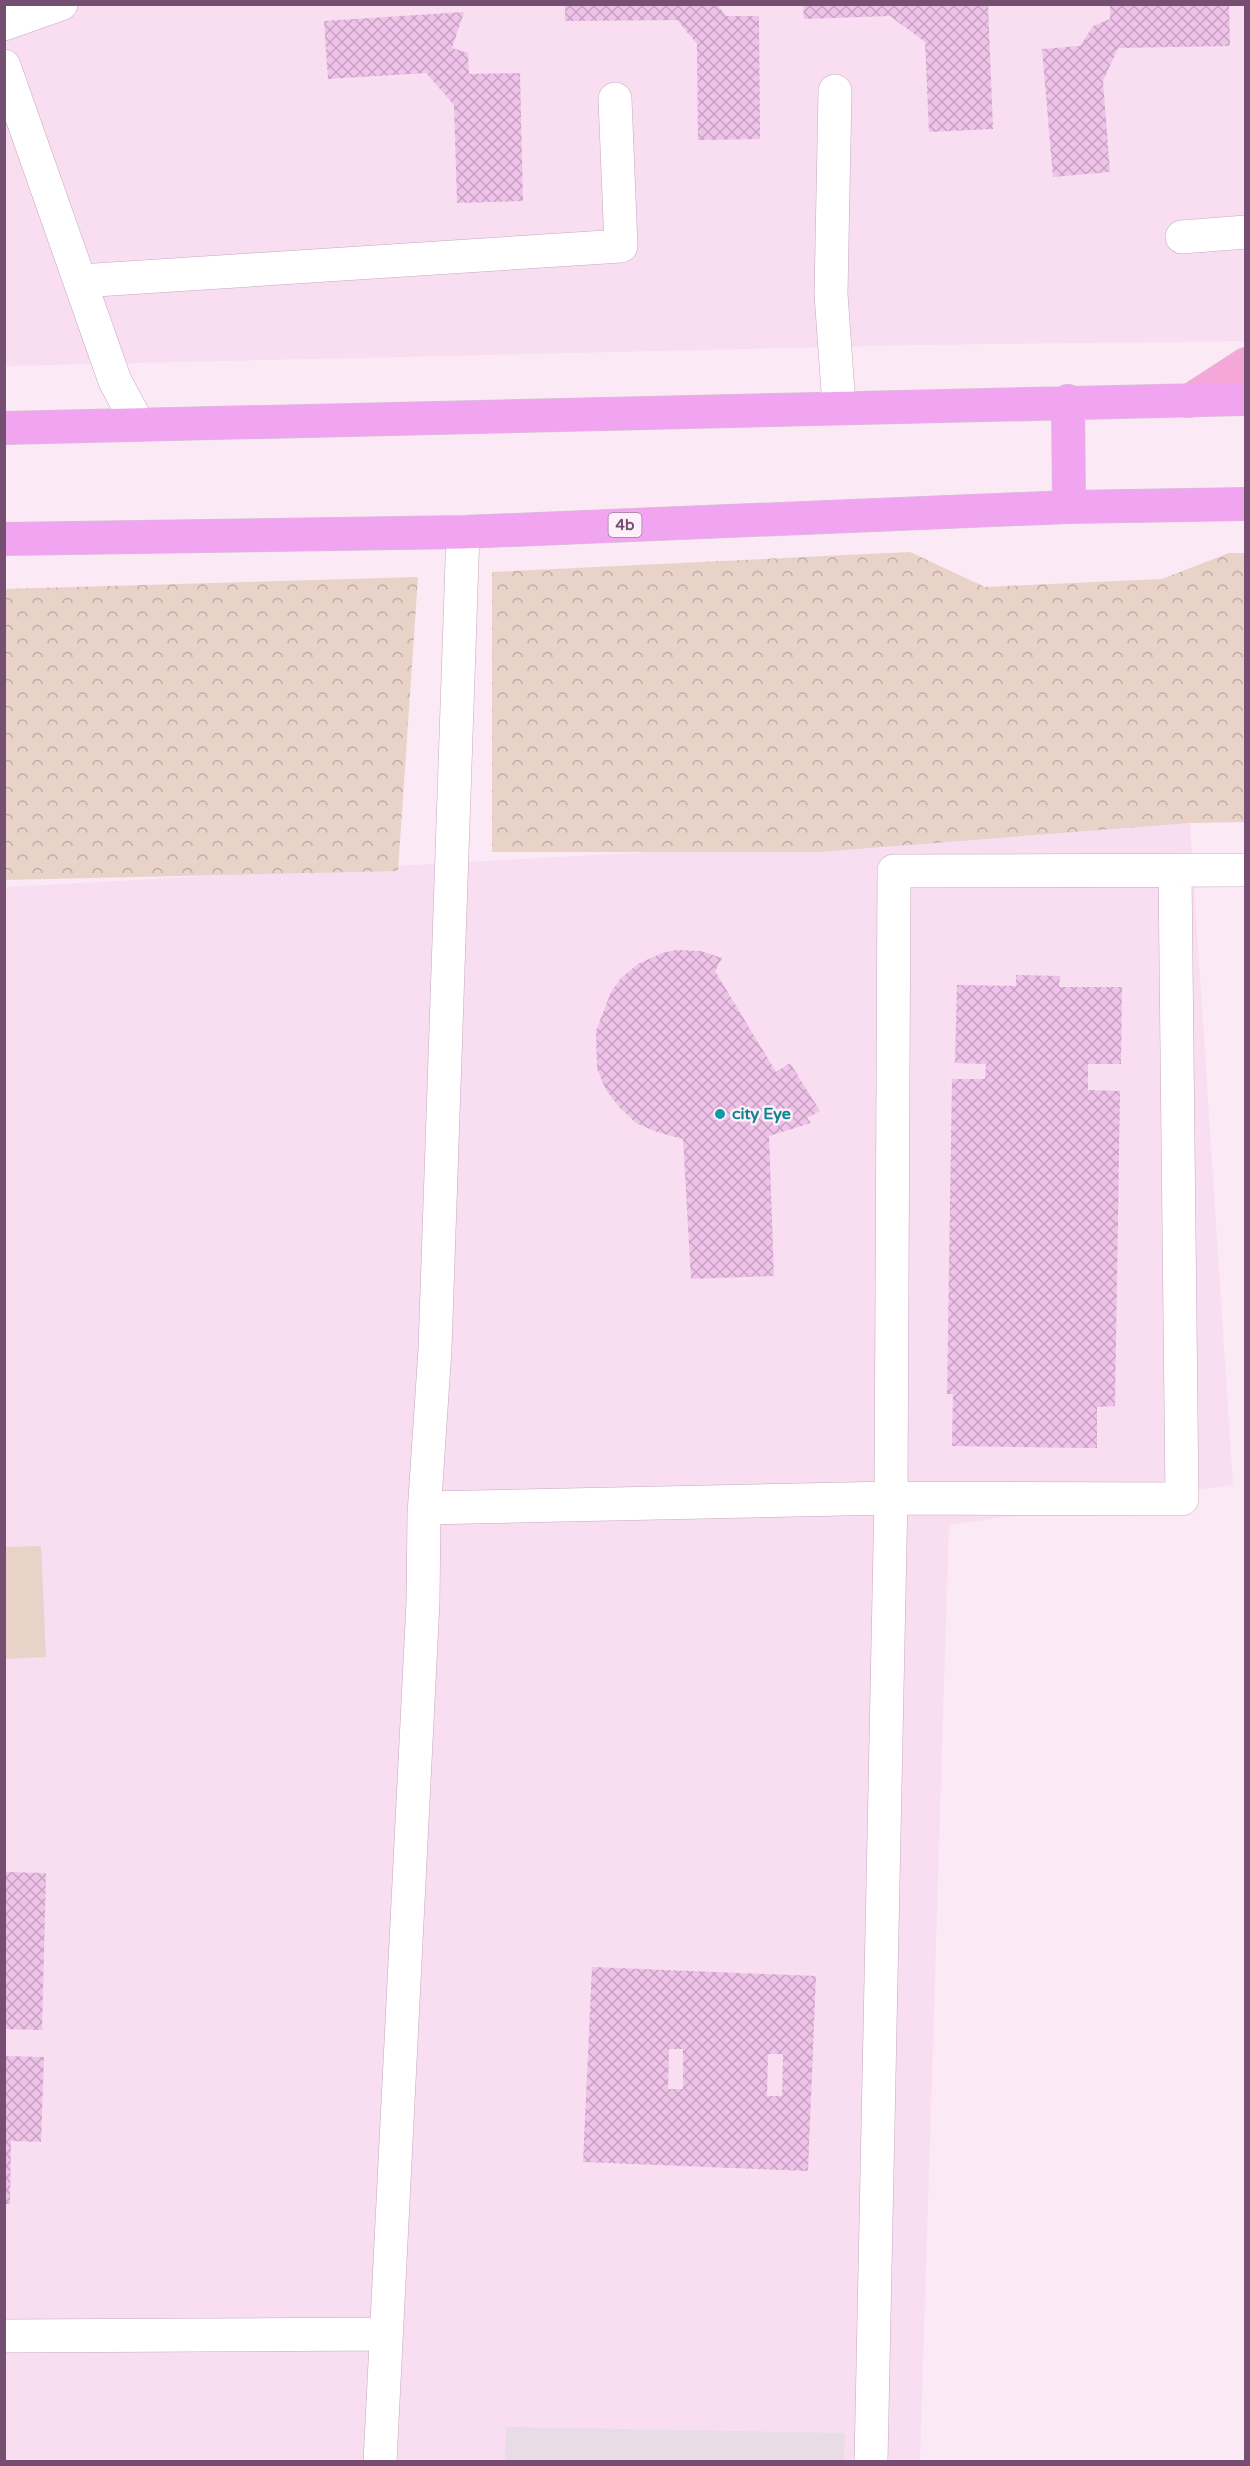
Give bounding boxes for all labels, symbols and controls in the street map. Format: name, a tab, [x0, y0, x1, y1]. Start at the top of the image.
road number: 4b	[608, 513, 642, 537]
place label: city Eye	[732, 1104, 791, 1124]
marker: city Eye	[713, 1107, 727, 1121]

